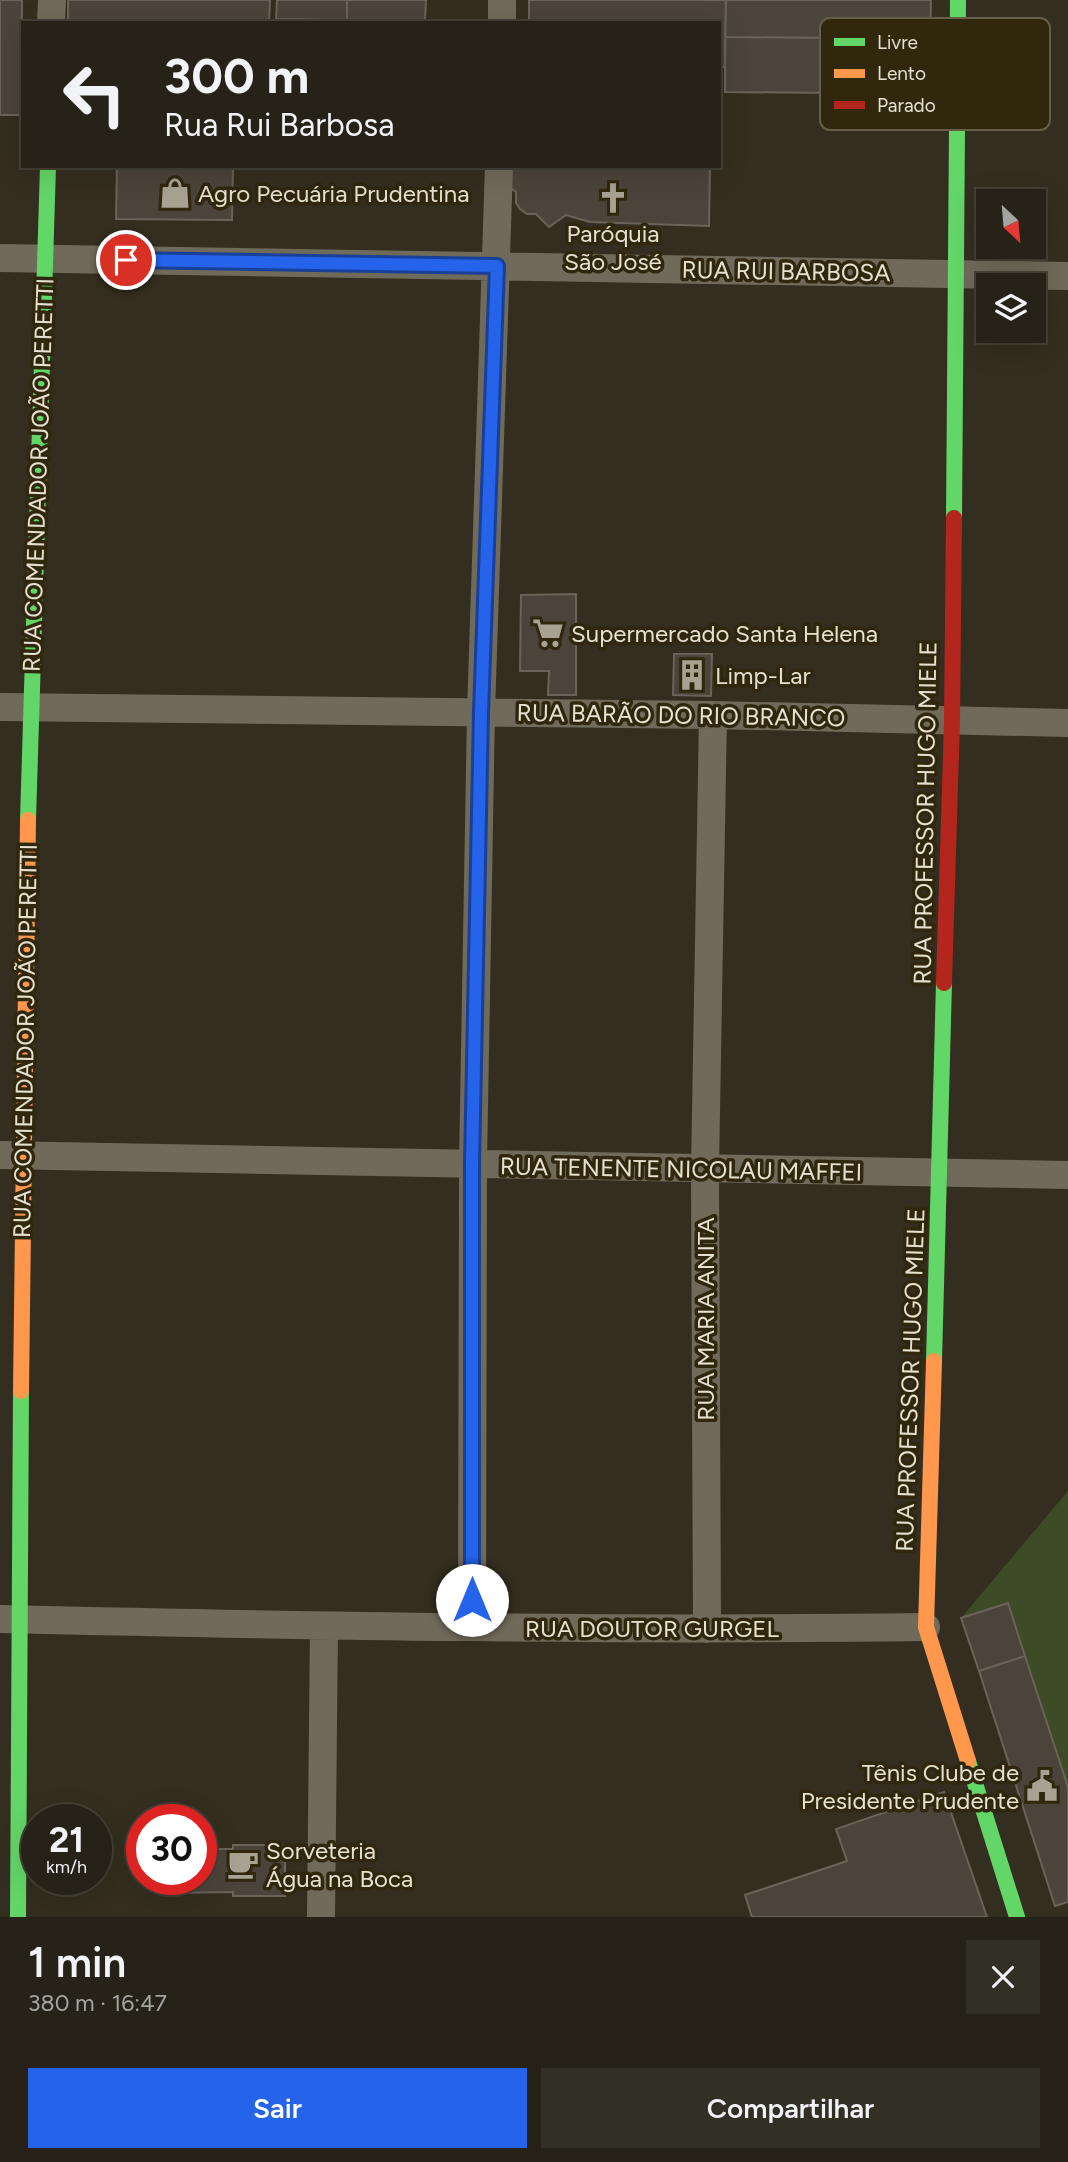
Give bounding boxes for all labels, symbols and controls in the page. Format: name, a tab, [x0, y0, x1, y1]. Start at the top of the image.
legend	[820, 18, 1050, 130]
text: Livre	[877, 31, 918, 54]
text: 300 m	[164, 46, 309, 105]
icon: left	[49, 49, 140, 140]
text: Lento	[877, 62, 926, 85]
text: Parado	[877, 94, 936, 117]
text: Rua Rui Barbosa	[164, 106, 395, 144]
shop icon: Agro Pecuária Prudentina	[158, 176, 192, 210]
place label: Agro Pecuária Prudentina	[198, 179, 469, 208]
church icon: Paróquia São José	[596, 181, 630, 215]
north arrow	[976, 189, 1046, 259]
map controls	[976, 189, 1046, 343]
place label: Paróquia São José	[564, 219, 662, 276]
pin	[96, 230, 156, 290]
icon: arrive	[107, 241, 145, 279]
street label: RUA RUI BARBOSA	[681, 255, 891, 287]
button: layers	[976, 273, 1046, 343]
street label: RUA COMENDADOR JOÃO PERETTI	[17, 278, 59, 672]
supermarket icon: Supermercado Santa Helena	[531, 616, 565, 650]
place label: Supermercado Santa Helena	[571, 619, 878, 648]
street label: RUA PROFESSOR HUGO MIELE	[908, 641, 942, 985]
building icon: Limp-Lar	[675, 658, 709, 692]
place label: Limp-Lar	[715, 661, 811, 690]
street label: RUA BARÃO DO RIO BRANCO	[517, 698, 845, 732]
street label: RUA COMENDADOR JOÃO PERETTI	[7, 844, 43, 1238]
street label: RUA TENENTE NICOLAU MAFFEI	[500, 1151, 862, 1187]
street label: RUA PROFESSOR HUGO MIELE	[890, 1208, 930, 1552]
street label: RUA MARIA ANITA	[691, 1216, 720, 1421]
position arrow	[435, 1563, 509, 1637]
street label: RUA DOUTOR GURGEL	[525, 1614, 780, 1643]
place label: Tênis Clube de Presidente Prudente	[801, 1758, 1019, 1815]
public building icon: Tênis Clube de Presidente Prudente	[1025, 1769, 1059, 1803]
speed limit sign: 30	[126, 1804, 217, 1895]
text: 21	[49, 1819, 84, 1861]
place label: Sorveteria Água na Boca	[266, 1836, 413, 1893]
cafe icon: Sorveteria Água na Boca	[226, 1847, 260, 1881]
text: km/h	[46, 1856, 87, 1878]
text: 1 min	[28, 1937, 126, 1988]
button: close	[966, 1940, 1040, 2014]
text: 380 m · 16:47	[28, 1989, 167, 2017]
button: Sair	[28, 2068, 527, 2148]
button: Compartilhar	[541, 2068, 1040, 2148]

